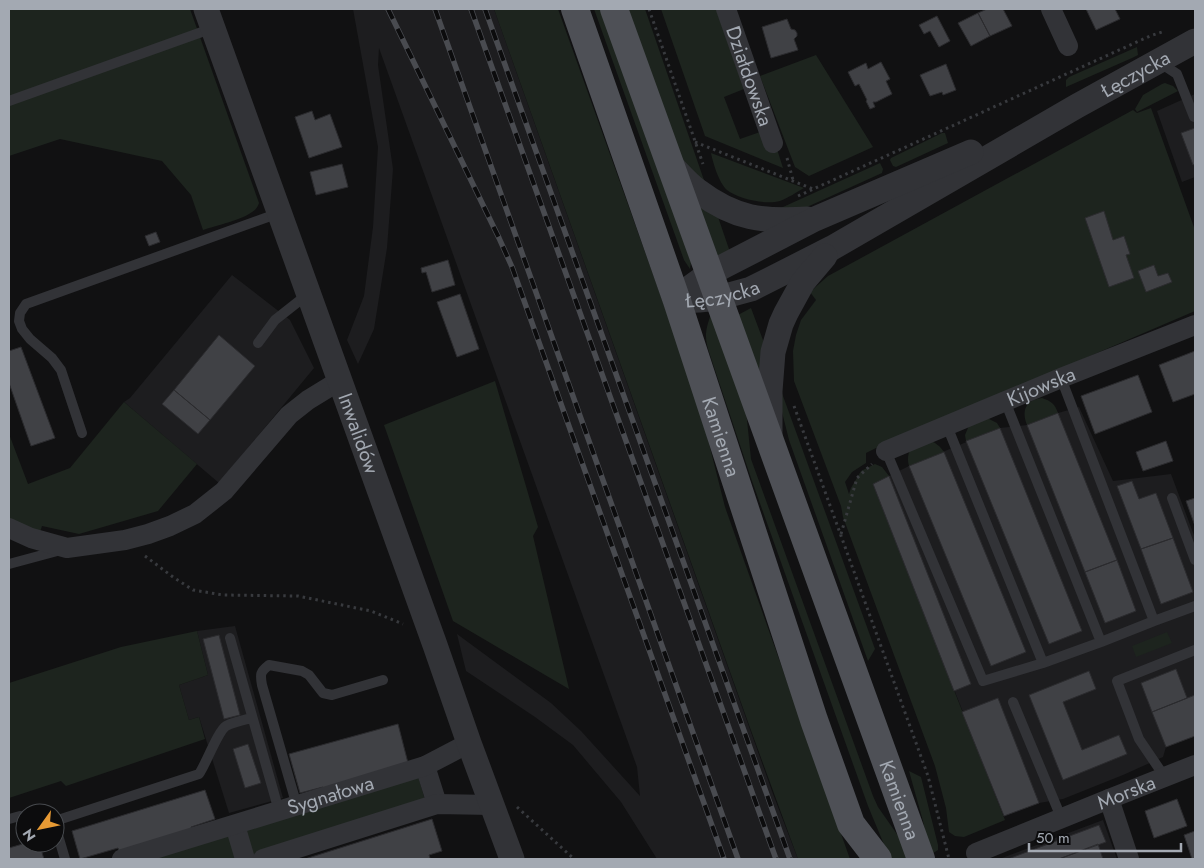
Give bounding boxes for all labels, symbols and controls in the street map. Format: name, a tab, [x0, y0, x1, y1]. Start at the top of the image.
street label: Działdowska	[718, 22, 780, 130]
street label: Łęczycka	[1095, 43, 1175, 105]
street label: Łęczycka	[684, 273, 765, 316]
street label: Kijowska	[1002, 360, 1080, 414]
street label: Inwalidów	[330, 389, 386, 478]
street label: Kamienna	[694, 393, 748, 481]
street label: Kamienna	[872, 756, 927, 844]
street label: Morska	[1093, 768, 1160, 817]
street label: Sygnałowa	[284, 769, 378, 823]
north arrow	[15, 803, 65, 853]
scale bar	[1029, 820, 1182, 852]
text: N	[18, 825, 41, 845]
text: 50 m	[1036, 827, 1070, 849]

